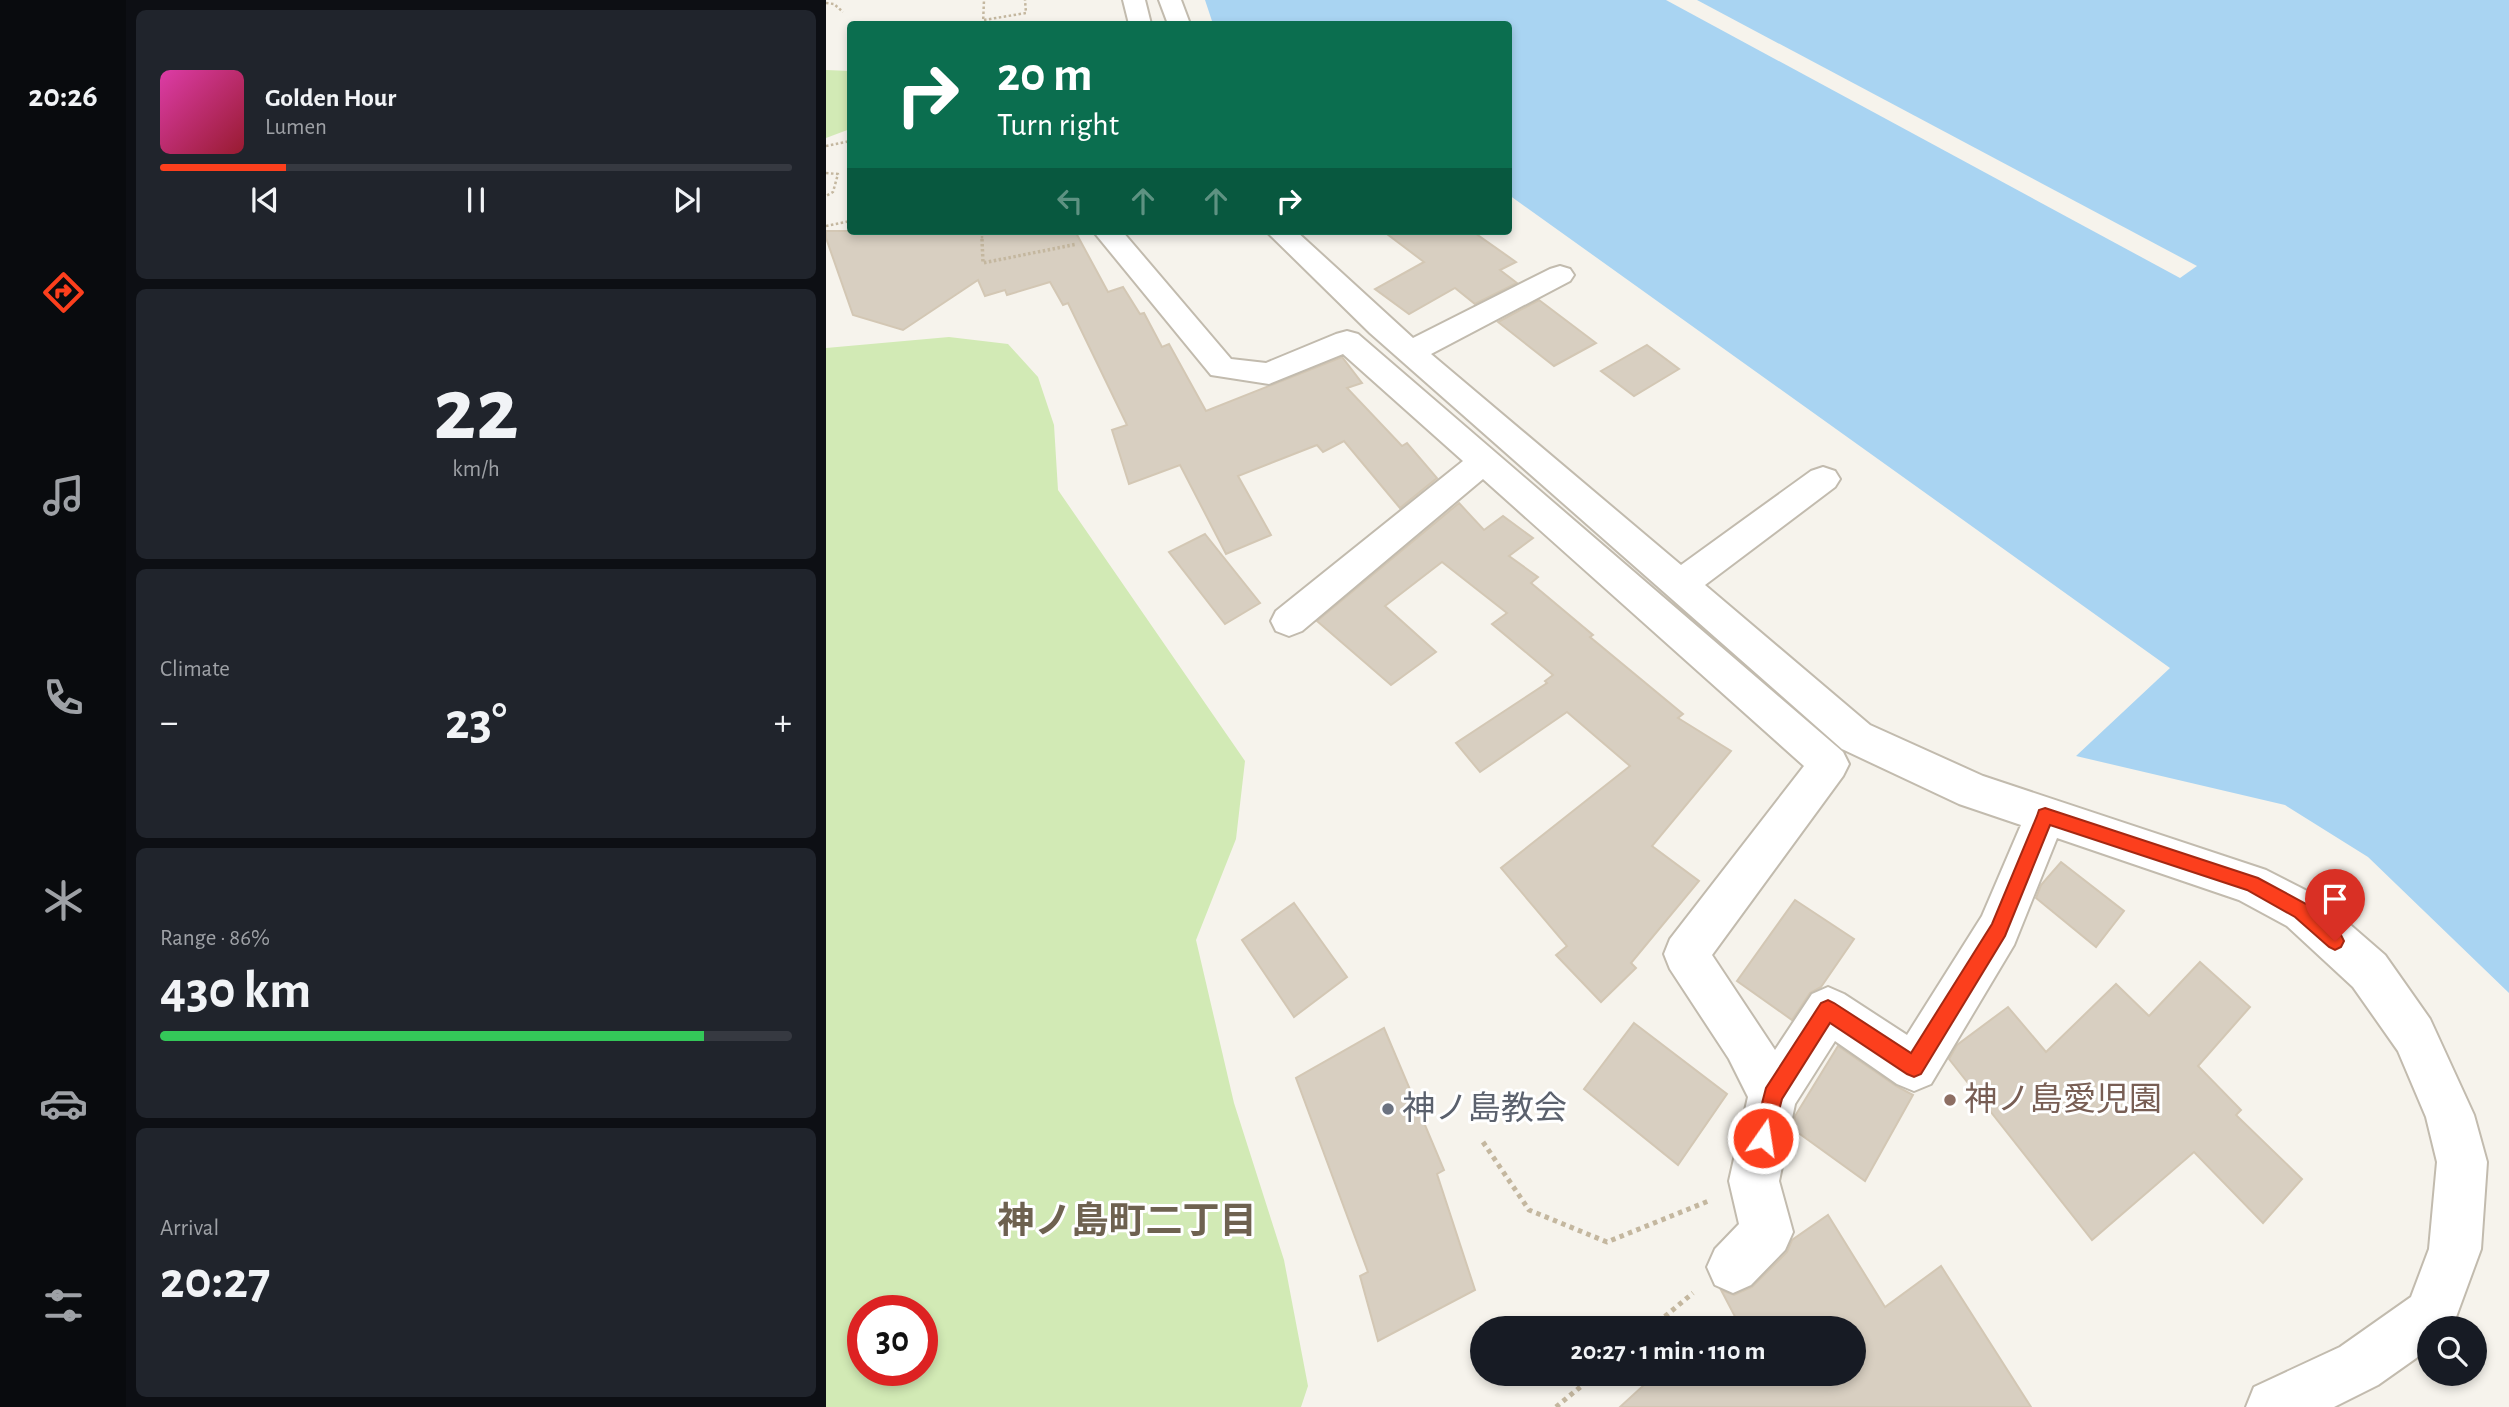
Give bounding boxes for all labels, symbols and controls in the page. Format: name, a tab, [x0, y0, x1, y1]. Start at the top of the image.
icon: right	[882, 49, 973, 140]
text: 20 m	[997, 51, 1093, 100]
text: 20:26	[28, 80, 98, 112]
text: Golden Hour	[265, 85, 396, 111]
text: Turn right	[997, 109, 1119, 141]
text: Lumen	[265, 116, 327, 139]
icon: previous	[246, 181, 284, 219]
icon: pause	[457, 181, 495, 219]
icon: next	[668, 181, 706, 219]
icon: left	[1051, 182, 1089, 220]
icon: ahead	[1124, 182, 1162, 220]
icon: ahead	[1197, 182, 1235, 220]
icon: right	[1270, 182, 1308, 220]
icon: directions	[39, 268, 88, 317]
text: 22	[433, 365, 519, 456]
text: km/h	[452, 458, 500, 481]
icon: music	[39, 471, 88, 520]
text: Climate	[160, 658, 230, 681]
icon: phone	[39, 673, 88, 722]
text: 23°	[445, 696, 507, 748]
text: −	[160, 704, 178, 742]
text: +	[774, 704, 792, 742]
pin	[2305, 869, 2365, 941]
icon: climate	[39, 876, 88, 925]
icon: arrive	[2316, 880, 2354, 918]
text: Range · 86%	[160, 927, 270, 950]
text: 430 km	[160, 965, 311, 1017]
icon: car	[39, 1079, 88, 1128]
place label: 神ノ島愛児園	[1964, 1082, 2162, 1117]
place label: 神ノ島教会	[1402, 1091, 1567, 1126]
marker: 神ノ島愛児園	[1942, 1092, 1958, 1108]
marker: 神ノ島教会	[1380, 1101, 1396, 1117]
position arrow	[1726, 1101, 1800, 1175]
district label: 神ノ島町二丁目	[998, 1201, 1257, 1240]
text: Arrival	[160, 1217, 219, 1240]
text: 20:27	[160, 1255, 270, 1307]
icon: filters	[39, 1281, 88, 1330]
speed limit sign: 30	[847, 1295, 938, 1386]
map controls	[2417, 1316, 2487, 1386]
button: search	[2417, 1316, 2487, 1386]
text: 20:27 · 1 min · 110 m	[1571, 1338, 1765, 1364]

